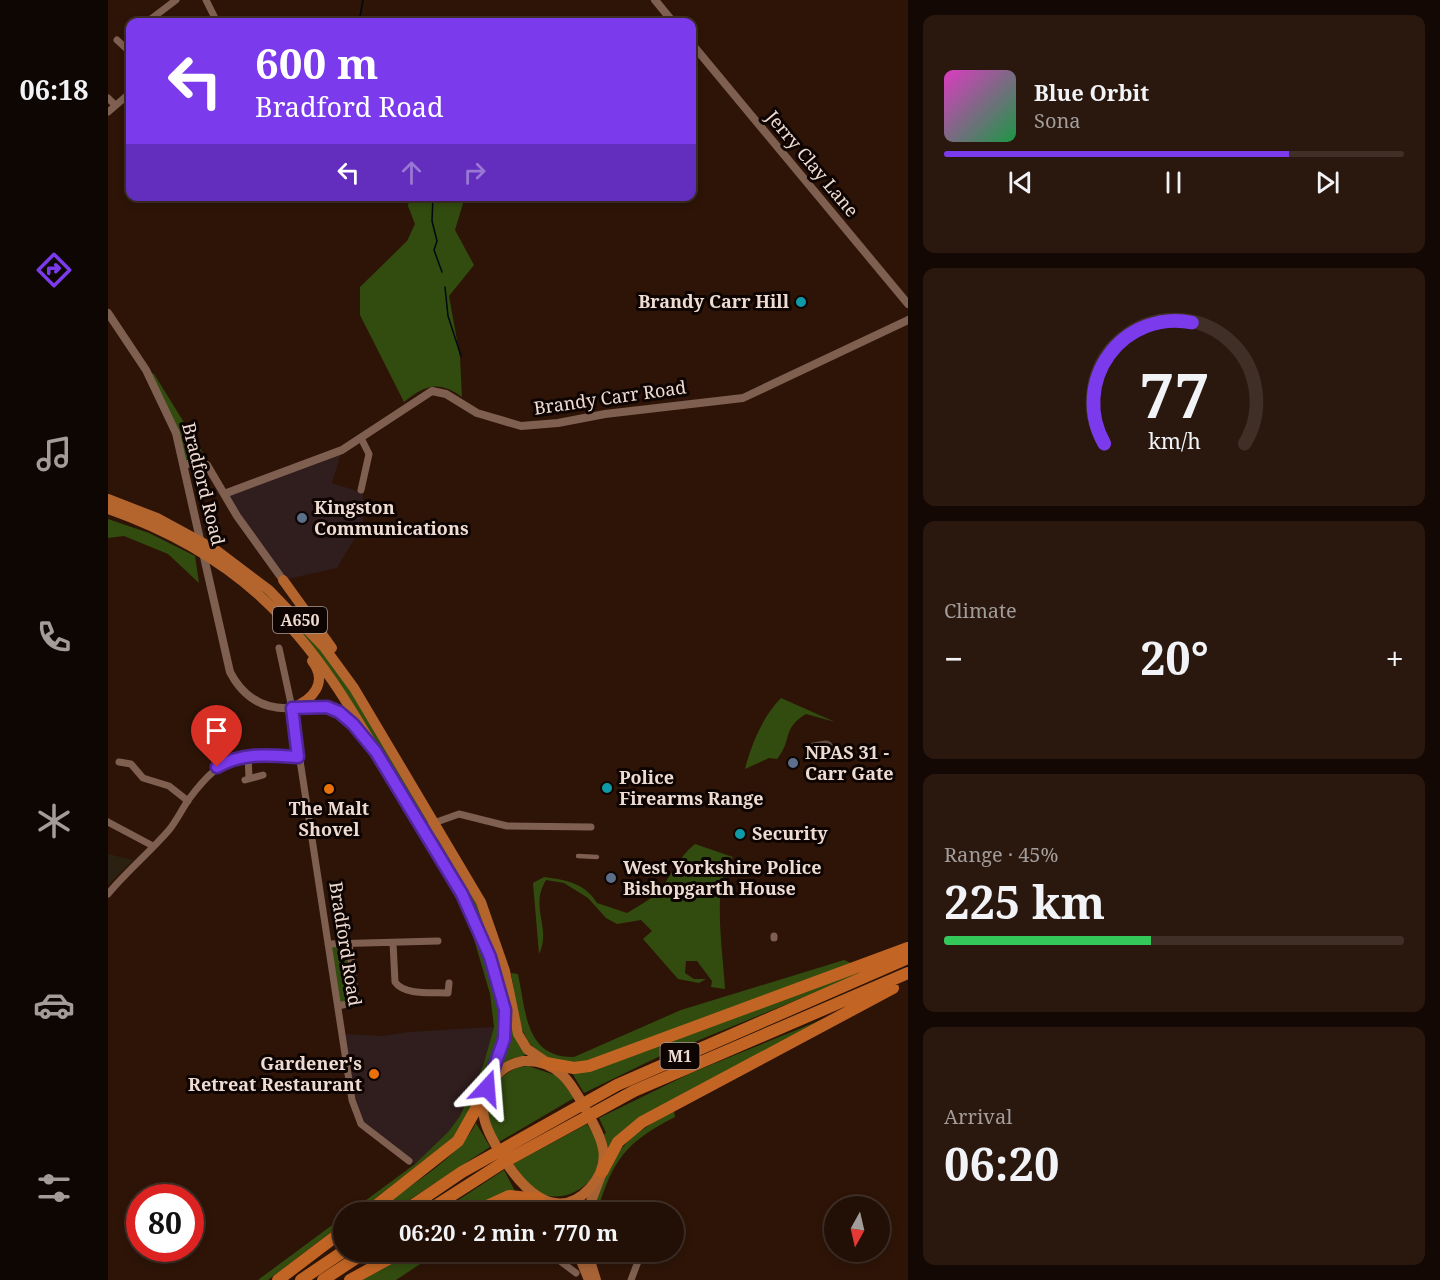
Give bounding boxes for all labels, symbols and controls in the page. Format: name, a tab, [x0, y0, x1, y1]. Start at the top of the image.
text: 600 m	[255, 34, 379, 91]
icon: left	[156, 42, 234, 120]
text: 06:18	[19, 71, 89, 108]
text: Blue Orbit	[1034, 77, 1149, 107]
text: Bradford Road	[255, 88, 444, 125]
street label: Jerry Clay Lane	[761, 104, 864, 222]
text: Sona	[1034, 107, 1081, 134]
icon: left	[332, 156, 365, 189]
icon: ahead	[395, 156, 428, 189]
icon: right	[458, 156, 491, 189]
icon: previous	[1004, 166, 1037, 199]
icon: pause	[1157, 166, 1190, 199]
icon: next	[1311, 166, 1344, 199]
icon: directions	[33, 249, 75, 291]
place label: Brandy Carr Hill	[638, 289, 790, 313]
marker: Brandy Carr Hill	[794, 295, 808, 309]
text: 77	[1139, 351, 1209, 436]
street label: Brandy Carr Road	[532, 374, 688, 420]
street label: Bradford Road	[177, 420, 231, 548]
text: km/h	[1148, 426, 1201, 455]
icon: music	[33, 433, 75, 475]
place label: Kingston Communications	[314, 495, 469, 540]
marker: Kingston Communications	[295, 511, 309, 525]
text: Climate	[944, 597, 1017, 624]
road number: A650	[273, 607, 327, 633]
icon: phone	[33, 616, 75, 658]
text: 20°	[1140, 627, 1209, 688]
text: −	[944, 636, 963, 681]
text: +	[1386, 636, 1404, 681]
pin	[191, 705, 242, 767]
icon: arrive	[200, 714, 233, 747]
place label: NPAS 31 - Carr Gate	[805, 740, 894, 785]
marker: NPAS 31 - Carr Gate	[786, 756, 800, 770]
place label: Police Firearms Range	[619, 765, 764, 810]
marker: Police Firearms Range	[600, 781, 614, 795]
marker: The Malt Shovel	[322, 782, 336, 796]
place label: The Malt Shovel	[289, 796, 369, 841]
icon: climate	[33, 800, 75, 842]
place label: Security	[752, 821, 828, 845]
marker: Security	[733, 827, 747, 841]
text: Range · 45%	[944, 841, 1058, 868]
place label: West Yorkshire Police Bishopgarth House	[623, 855, 822, 900]
marker: West Yorkshire Police Bishopgarth House	[604, 871, 618, 885]
text: 225 km	[944, 871, 1105, 932]
street label: Bradford Road	[324, 880, 368, 1008]
icon: car	[33, 984, 75, 1026]
road number: M1	[660, 1043, 700, 1069]
place label: Gardener's Retreat Restaurant	[188, 1051, 362, 1096]
position arrow	[455, 1056, 519, 1120]
marker: Gardener's Retreat Restaurant	[367, 1067, 381, 1081]
text: Arrival	[944, 1103, 1012, 1130]
text: 06:20	[944, 1133, 1059, 1194]
icon: filters	[33, 1167, 75, 1209]
speed limit sign: 80	[126, 1184, 204, 1262]
north arrow	[824, 1196, 890, 1262]
map controls	[824, 1196, 890, 1262]
text: 06:20 · 2 min · 770 m	[399, 1217, 618, 1247]

